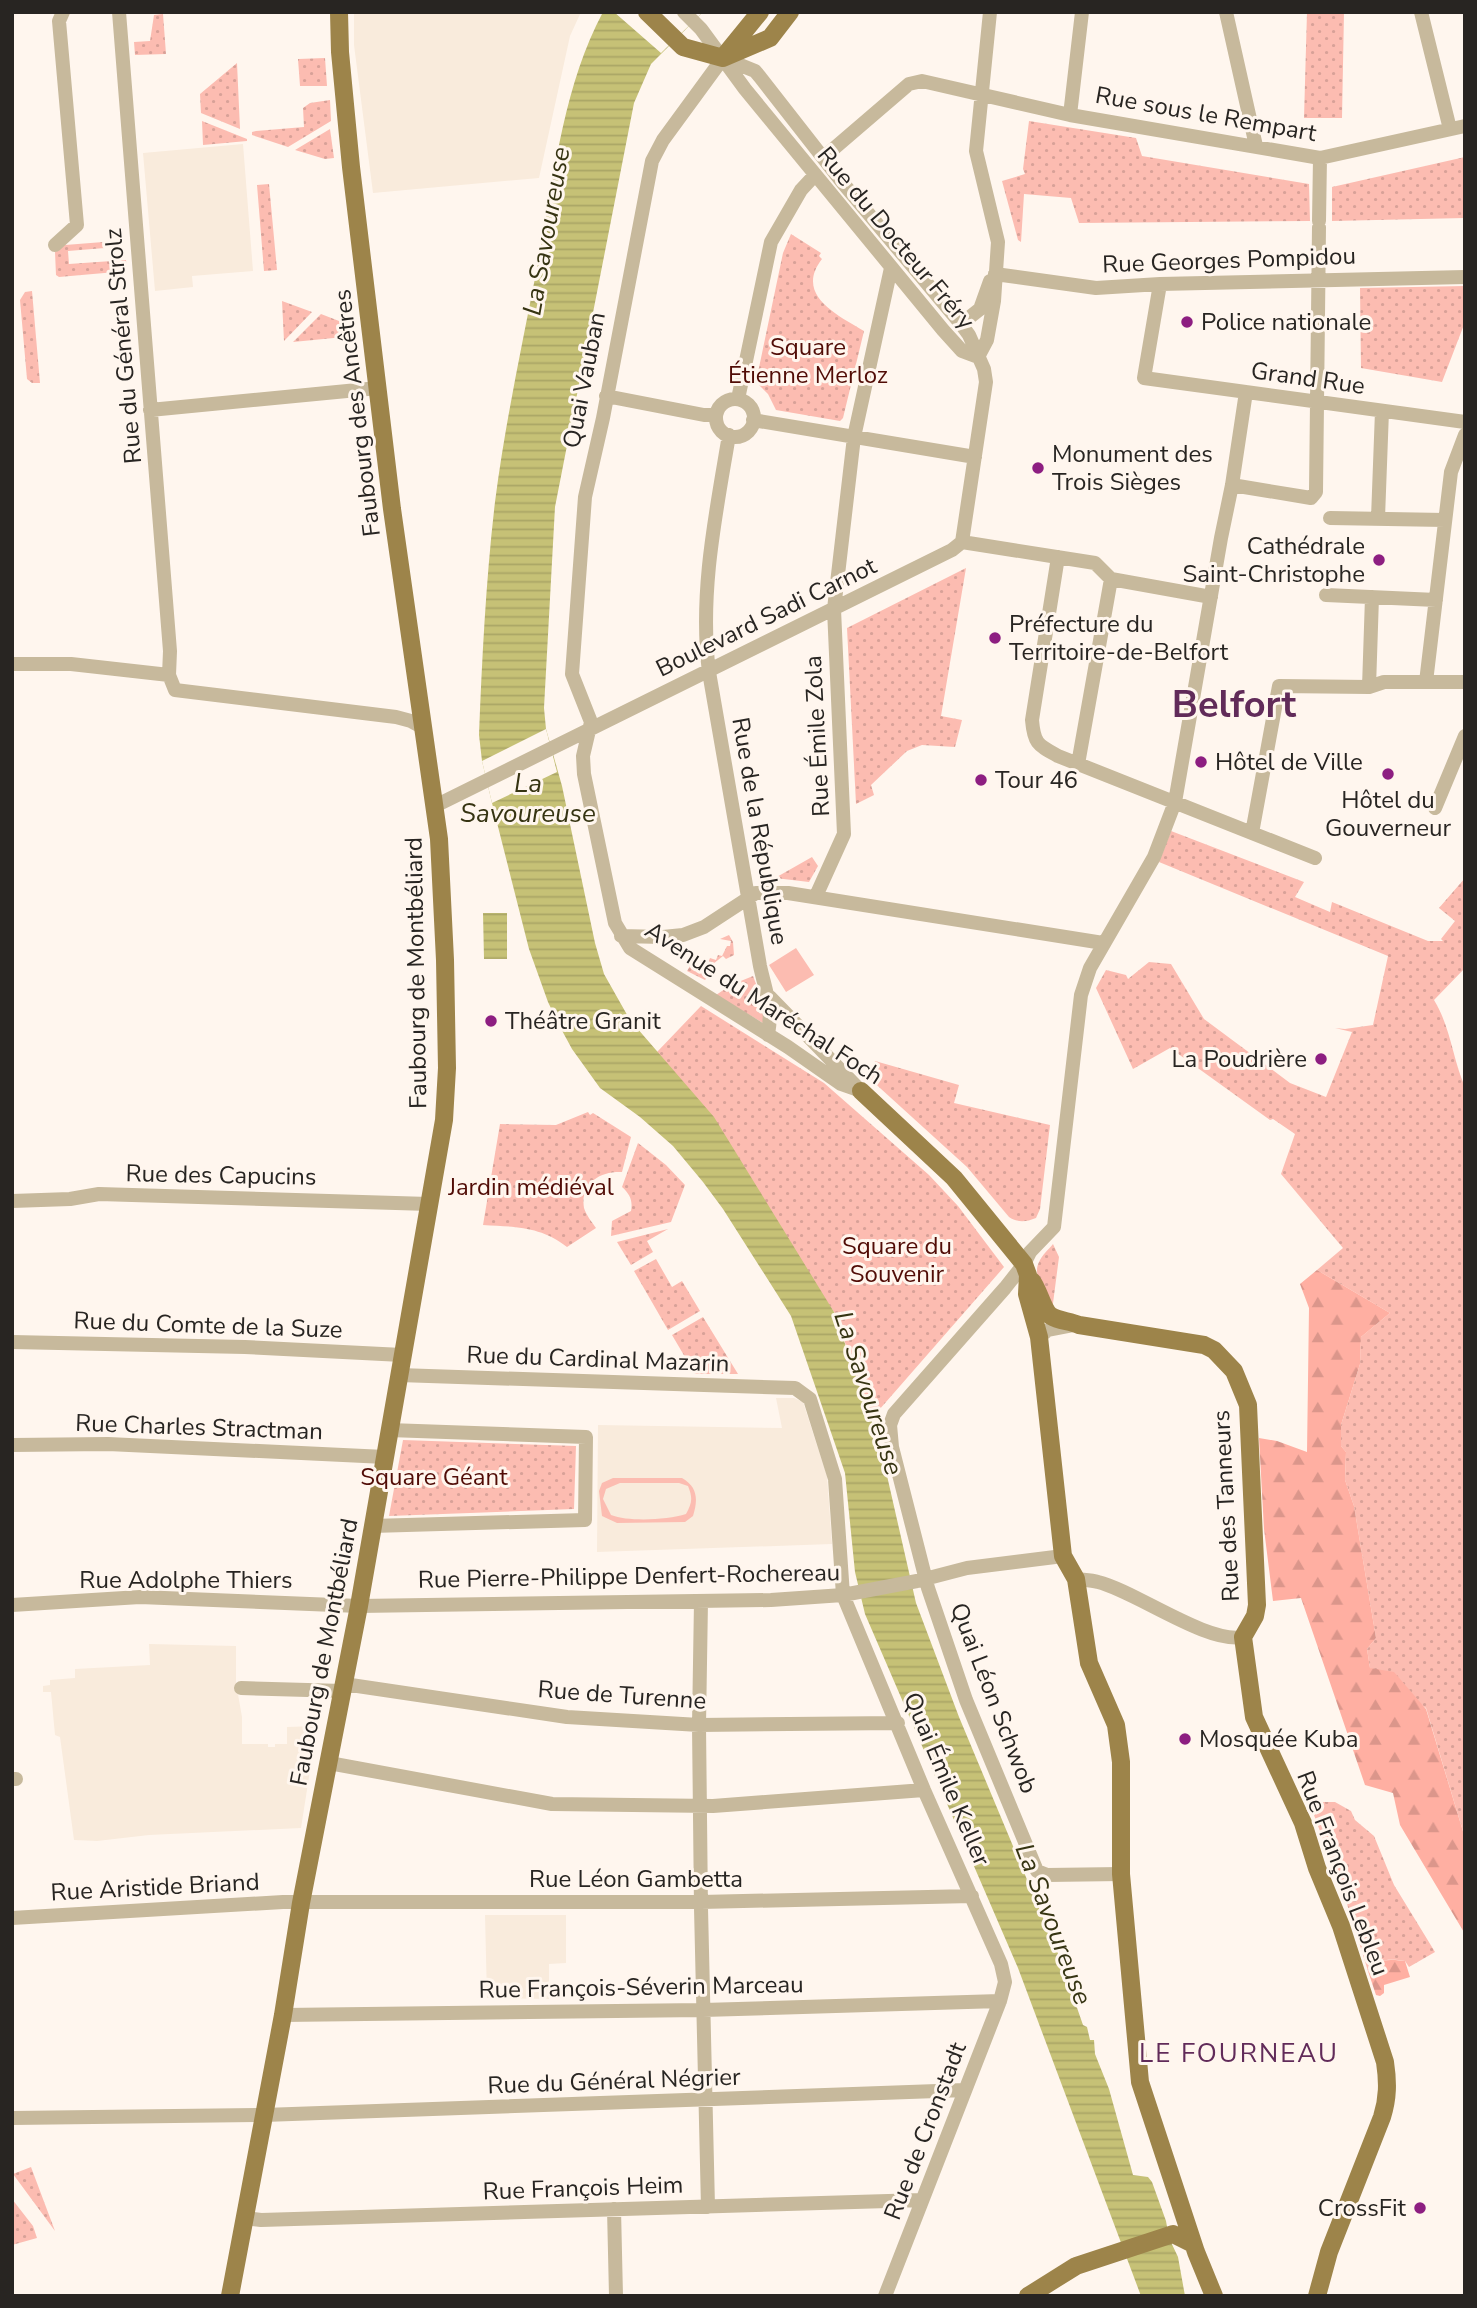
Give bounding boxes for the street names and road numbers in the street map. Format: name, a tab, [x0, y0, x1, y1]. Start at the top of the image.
street label: Rue sous le Rempart	[1093, 79, 1320, 149]
street label: Rue du Docteur Fréry	[810, 140, 982, 337]
street label: Rue du Général Strolz	[97, 227, 149, 465]
street label: Rue Georges Pompidou	[1102, 240, 1356, 280]
street label: Faubourg des Ancêtres	[326, 288, 388, 538]
street label: Quai Vauban	[555, 309, 613, 451]
street label: Grand Rue	[1249, 354, 1367, 402]
street label: Boulevard Sadi Carnot	[650, 549, 882, 684]
street label: Rue Émile Zola	[797, 655, 837, 817]
street label: Rue de la République	[724, 715, 796, 947]
street label: Faubourg de Montbéliard	[398, 837, 434, 1109]
street label: Avenue du Maréchal Foch	[639, 914, 889, 1092]
street label: Rue des Capucins	[125, 1157, 317, 1193]
street label: Rue du Comte de la Suze	[73, 1304, 343, 1346]
street label: Rue du Cardinal Mazarin	[466, 1338, 730, 1380]
street label: Rue Charles Stractman	[75, 1407, 323, 1447]
street label: Rue des Tanneurs	[1205, 1409, 1247, 1603]
street label: Faubourg de Montbéliard	[282, 1516, 366, 1788]
street label: Rue Pierre-Philippe Denfert-Rochereau	[418, 1556, 840, 1596]
street label: Rue Adolphe Thiers	[79, 1564, 293, 1596]
street label: Quai Léon Schwob	[943, 1598, 1045, 1798]
street label: Rue de Turenne	[537, 1673, 707, 1717]
street label: Quai Émile Keller	[896, 1687, 998, 1871]
street label: Rue François Lebleu	[1289, 1766, 1397, 1980]
street label: Rue Léon Gambetta	[529, 1863, 743, 1895]
street label: Rue Aristide Briand	[50, 1866, 260, 1908]
street label: Rue François-Séverin Marceau	[478, 1968, 804, 2006]
street label: Rue de Cronstadt	[876, 2037, 974, 2224]
street label: Rue du Général Négrier	[487, 2061, 742, 2101]
street label: Rue François Heim	[482, 2169, 684, 2207]

